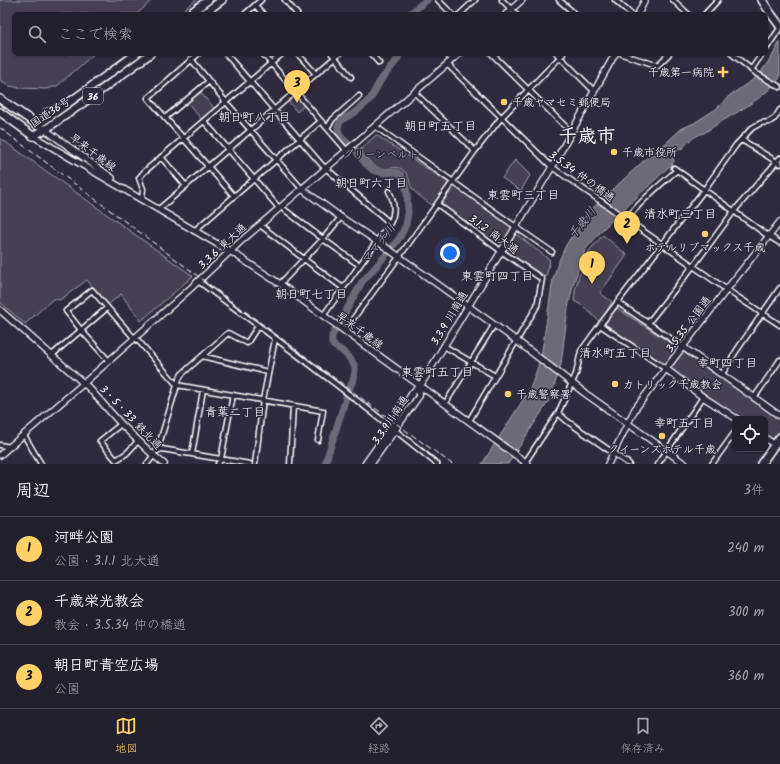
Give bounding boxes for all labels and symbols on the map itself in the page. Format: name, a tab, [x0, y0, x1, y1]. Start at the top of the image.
place label: 千歳第一病院	[648, 64, 714, 82]
marker: 千歳第一病院	[717, 66, 729, 78]
pin: 3	[284, 70, 310, 103]
road number: 36	[83, 88, 103, 104]
street label: 国道36号	[27, 93, 74, 133]
place label: 千歳ヤマセミ郵便局	[512, 94, 611, 112]
marker: 千歳ヤマセミ郵便局	[499, 97, 509, 107]
district label: 朝日町八丁目	[218, 108, 290, 127]
district label: 朝日町五丁目	[404, 117, 476, 136]
district label: 千歳市	[558, 122, 616, 152]
street label: 早来千歳線	[65, 129, 120, 177]
place label: 千歳市役所	[622, 144, 677, 162]
park label: グリーンベルト	[343, 146, 419, 164]
street label: 3.5.34 仲の橋通	[545, 147, 618, 207]
marker: 千歳市役所	[609, 147, 619, 157]
district label: 朝日町六丁目	[335, 174, 407, 193]
district label: 東雲町三丁目	[487, 186, 559, 205]
water label: 千歳川	[564, 203, 601, 243]
district label: 清水町三丁目	[644, 205, 716, 224]
street label: 3.1.2 南大通	[464, 210, 522, 259]
pin: 2	[614, 211, 640, 244]
street label: 3.3.6 東大通	[194, 219, 251, 274]
water label: ママチ川	[356, 220, 401, 269]
marker: ホテルリブマックス千歳	[700, 229, 710, 239]
place label: ホテルリブマックス千歳	[645, 239, 765, 257]
your location	[440, 243, 460, 263]
pin: 1	[579, 251, 605, 284]
district label: 東雲町四丁目	[461, 267, 533, 286]
district label: 朝日町七丁目	[275, 285, 347, 304]
street label: 3.3.9 川南通	[427, 288, 473, 349]
street label: 3.5.35 公園通	[661, 292, 716, 357]
street label: 早来千歳線	[332, 307, 387, 354]
district label: 清水町五丁目	[579, 344, 651, 363]
district label: 幸町四丁目	[697, 354, 757, 373]
district label: 東雲町五丁目	[401, 363, 473, 382]
place label: カトリック千歳教会	[623, 376, 722, 394]
marker: カトリック千歳教会	[610, 379, 620, 389]
street label: 3・5・33 鉄北通	[95, 381, 166, 454]
place label: 千歳警察署	[516, 386, 571, 404]
marker: 千歳警察署	[503, 389, 513, 399]
street label: 3.3.9川南通	[368, 392, 414, 449]
district label: 青葉二丁目	[205, 403, 265, 422]
district label: 幸町五丁目	[654, 414, 714, 433]
marker: クイーンズホテル千歳	[657, 431, 667, 441]
place label: クイーンズホテル千歳	[608, 441, 716, 459]

